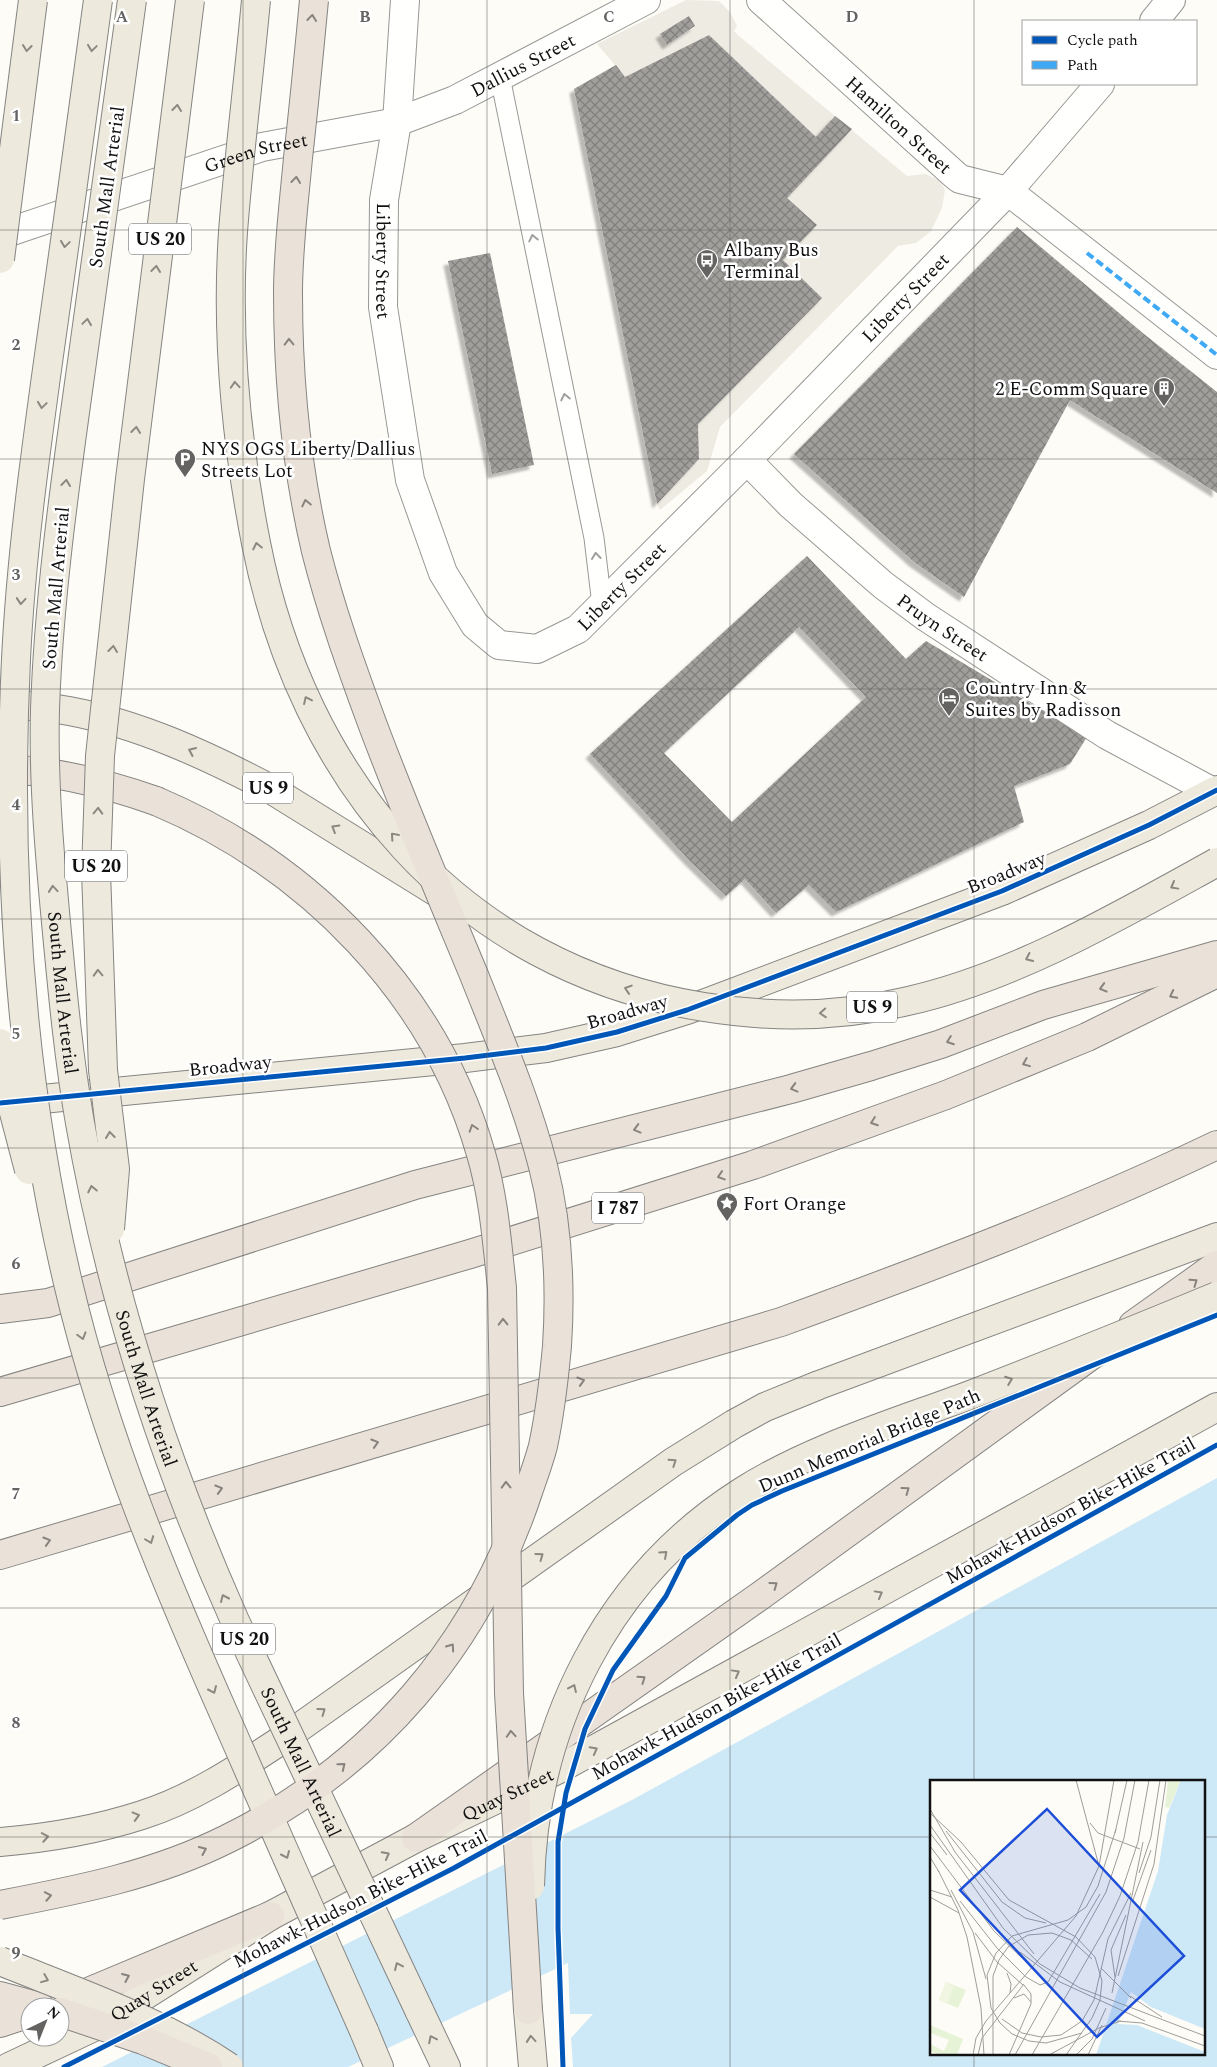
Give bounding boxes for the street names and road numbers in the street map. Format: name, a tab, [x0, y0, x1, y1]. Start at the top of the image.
street label: Dallius Street	[466, 26, 581, 105]
street label: Hamilton Street	[838, 70, 958, 182]
street label: South Mall Arterial	[82, 104, 133, 270]
street label: Green Street	[200, 126, 310, 181]
street label: Liberty Street	[367, 203, 398, 321]
road number: US 20	[129, 223, 191, 254]
street label: Liberty Street	[855, 246, 957, 350]
street label: South Mall Arterial	[35, 506, 78, 671]
street label: Liberty Street	[571, 536, 673, 638]
street label: Pruyn Street	[890, 587, 994, 670]
road number: US 9	[243, 772, 293, 804]
street label: Broadway	[963, 844, 1051, 902]
road number: US 20	[65, 850, 127, 881]
street label: South Mall Arterial	[39, 910, 85, 1076]
street label: Broadway	[584, 987, 672, 1038]
road number: US 9	[847, 992, 897, 1022]
street label: Broadway	[187, 1048, 274, 1085]
road number: I 787	[592, 1192, 644, 1224]
street label: South Mall Arterial	[107, 1307, 184, 1471]
street label: Dunn Memorial Bridge Path	[754, 1381, 985, 1501]
street label: Mohawk-Hudson Bike-Hike Trail	[940, 1430, 1201, 1592]
road number: US 20	[213, 1624, 275, 1655]
street label: Mohawk-Hudson Bike-Hike Trail	[586, 1626, 847, 1788]
street label: South Mall Arterial	[252, 1682, 348, 1842]
street label: Quay Street	[457, 1761, 559, 1830]
street label: Mohawk-Hudson Bike-Hike Trail	[228, 1822, 493, 1976]
street label: Quay Street	[105, 1952, 204, 2030]

